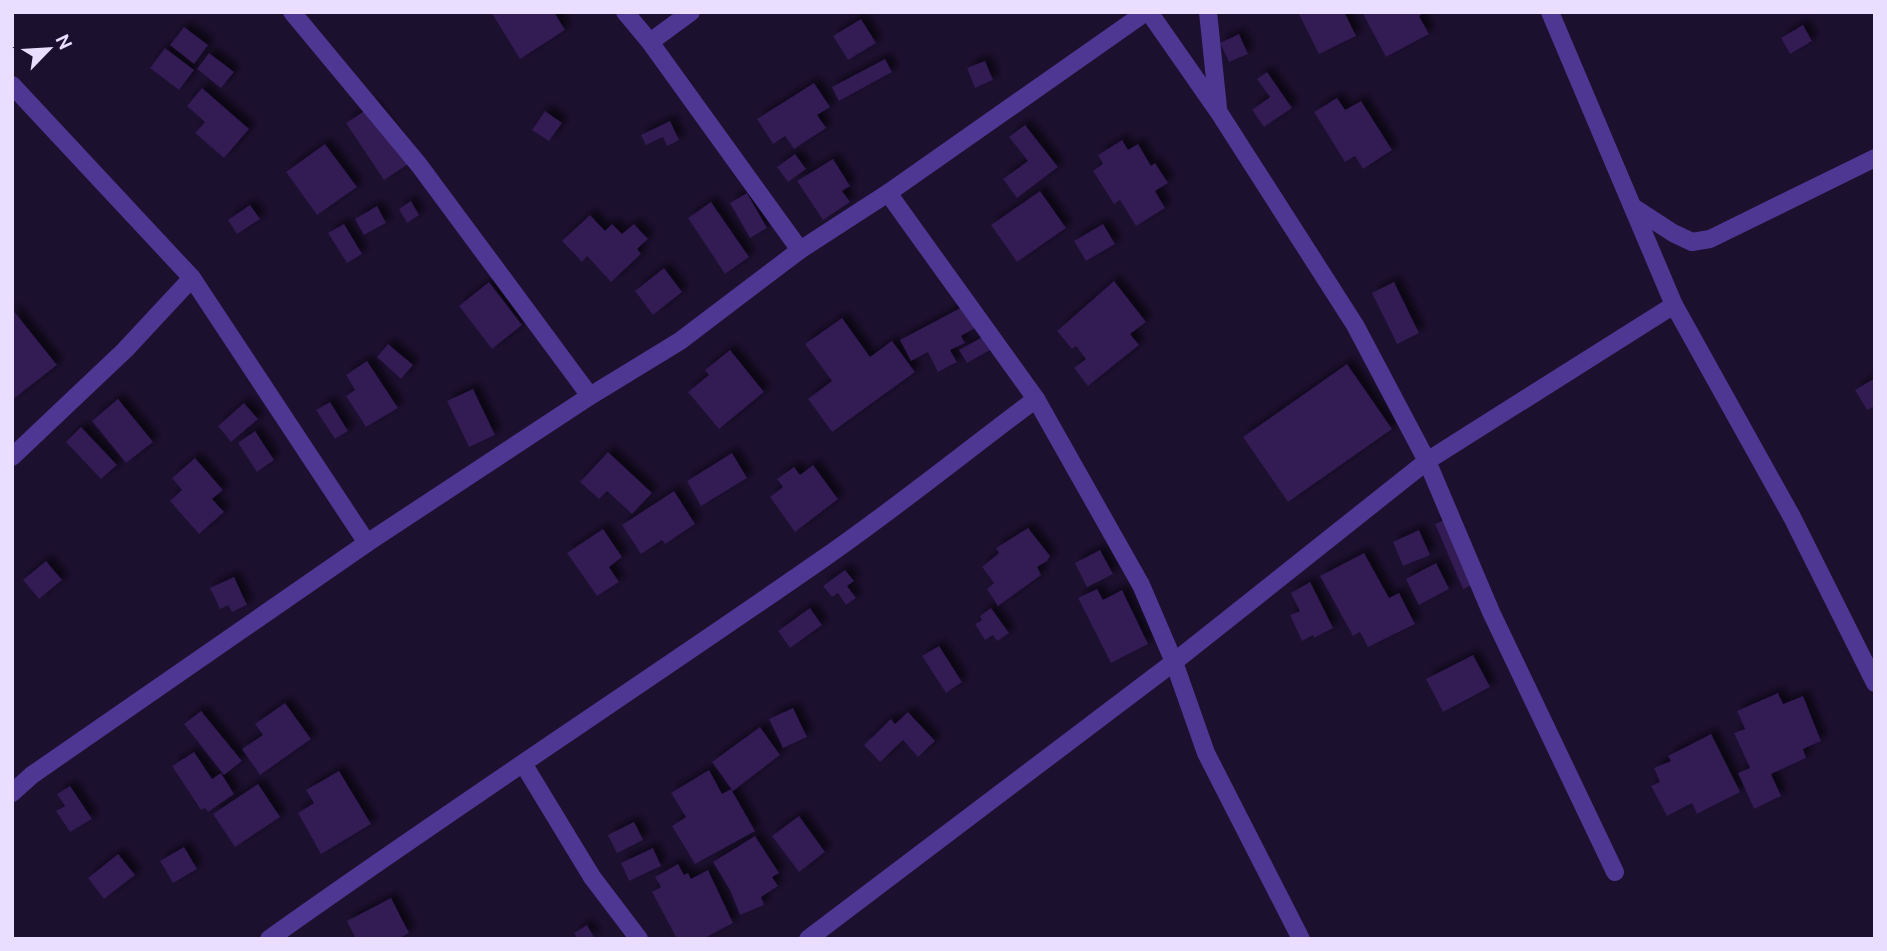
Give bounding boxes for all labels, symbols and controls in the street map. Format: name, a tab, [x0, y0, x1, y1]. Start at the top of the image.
north arrow	[14, 14, 84, 84]
text: N	[51, 31, 77, 53]

